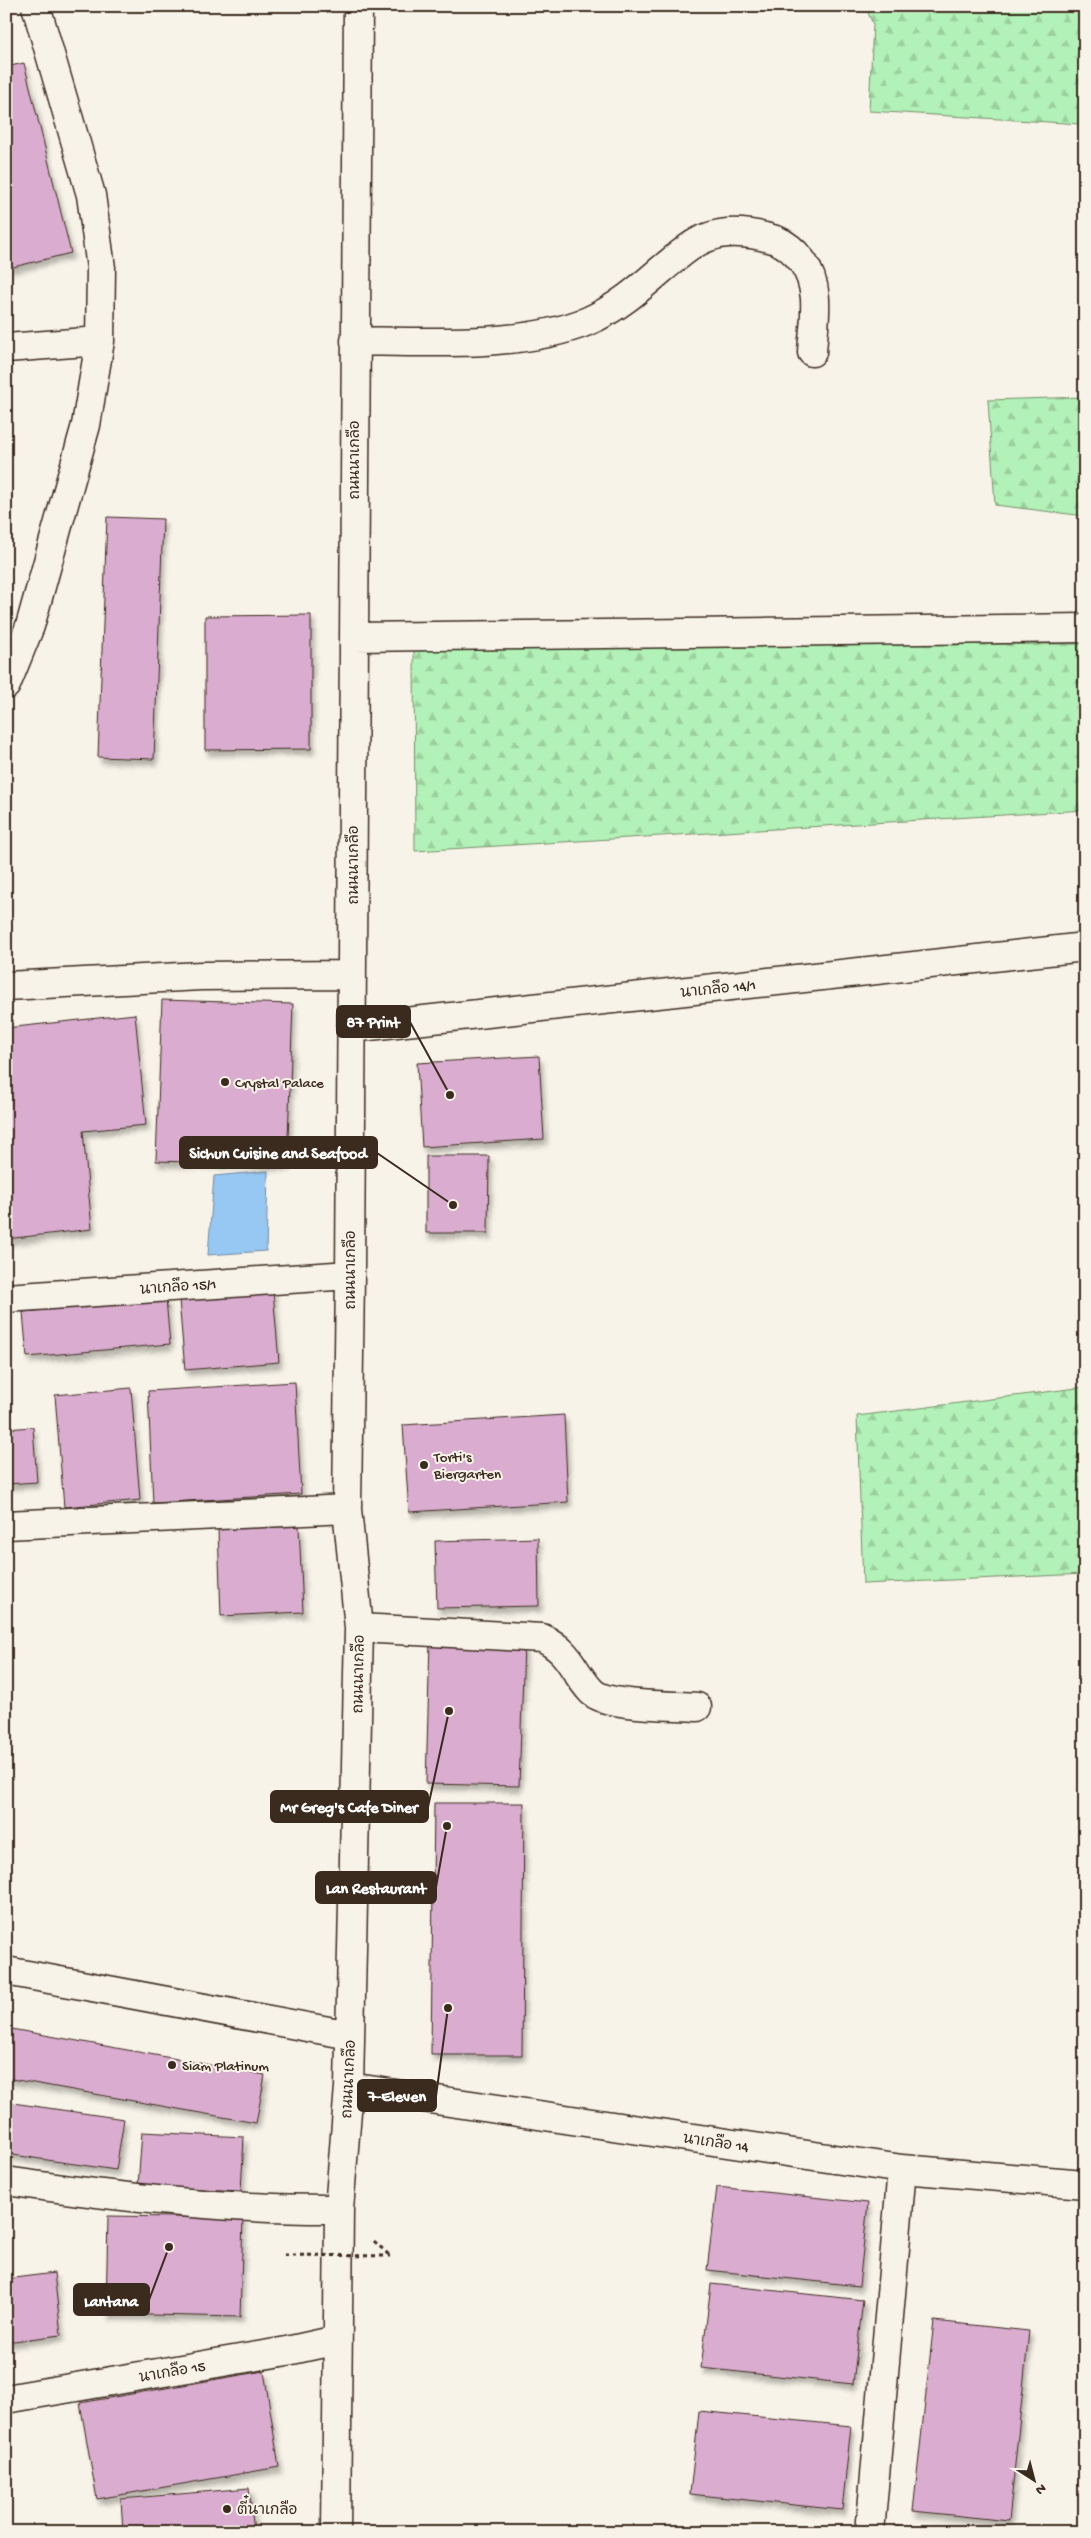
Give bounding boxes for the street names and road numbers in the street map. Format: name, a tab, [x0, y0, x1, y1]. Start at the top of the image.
street label: ถนนนาเกลือ	[345, 420, 365, 500]
street label: ถนนนาเกลือ	[344, 825, 364, 905]
street label: นาเกลือ 14/1	[679, 975, 757, 1003]
street label: ถนนนาเกลือ	[341, 1230, 361, 1310]
street label: นาเกลือ 15/1	[139, 1274, 217, 1300]
street label: ถนนนาเกลือ	[348, 1634, 370, 1714]
street label: ถนนนาเกลือ	[337, 2039, 361, 2119]
street label: นาเกลือ 14	[682, 2128, 750, 2158]
street label: นาเกลือ 15	[137, 2356, 207, 2388]

